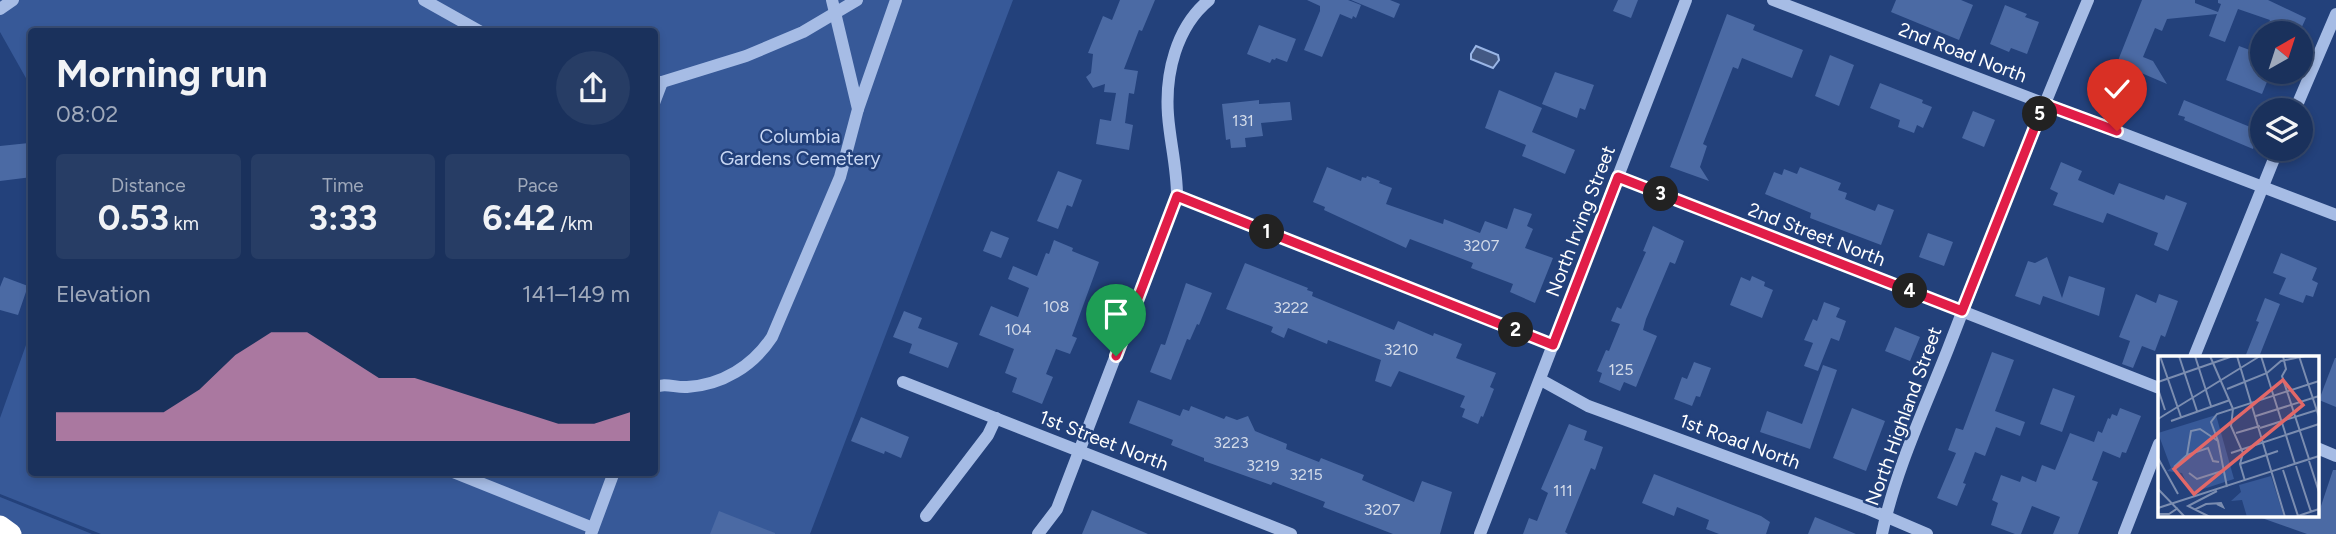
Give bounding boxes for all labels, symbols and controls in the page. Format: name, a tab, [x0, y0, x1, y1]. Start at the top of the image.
street label: 2nd Road North	[1895, 17, 2030, 87]
north arrow	[2250, 21, 2314, 84]
map controls	[2250, 21, 2313, 161]
text: Morning run	[56, 51, 268, 97]
button: share	[556, 51, 630, 125]
pin	[2087, 59, 2147, 131]
icon: check	[2098, 70, 2136, 108]
pin: 5	[2022, 96, 2058, 132]
button: layers	[2250, 98, 2313, 161]
text: 08:02	[56, 100, 118, 128]
text: 5	[2034, 102, 2045, 125]
house number: 131	[1232, 111, 1254, 130]
park label: Columbia Gardens Cemetery	[720, 125, 880, 170]
street label: North Irving Street	[1541, 142, 1620, 300]
text: Distance	[111, 174, 186, 197]
text: Time	[322, 174, 364, 197]
text: Pace	[517, 174, 558, 197]
pin: 3	[1644, 176, 1678, 212]
text: 3	[1655, 182, 1666, 205]
text: 0.53	[98, 197, 169, 239]
text: 3:33	[309, 197, 377, 239]
text: 6:42	[482, 197, 556, 239]
street label: 2nd Street North	[1745, 198, 1889, 271]
text: km	[169, 212, 199, 235]
text: /km	[556, 212, 593, 235]
pin: 1	[1250, 215, 1284, 250]
text: 1	[1262, 220, 1271, 243]
house number: 3207	[1463, 236, 1500, 255]
pin: 4	[1892, 274, 1927, 308]
text: 4	[1903, 279, 1916, 302]
text: Elevation	[56, 280, 151, 308]
text: 141–149 m	[522, 280, 630, 308]
pin	[1086, 284, 1146, 356]
icon: arrive	[1097, 295, 1135, 333]
house number: 108	[1043, 297, 1069, 316]
house number: 3222	[1273, 298, 1309, 317]
pin: 2	[1498, 312, 1534, 348]
text: 2	[1510, 318, 1521, 341]
house number: 104	[1005, 320, 1031, 339]
street label: North Highland Street	[1860, 324, 1947, 509]
house number: 3210	[1384, 340, 1418, 359]
inset map	[2158, 356, 2318, 516]
house number: 125	[1609, 360, 1633, 379]
street label: 1st Street North	[1036, 405, 1172, 476]
street label: 1st Road North	[1676, 409, 1803, 474]
house number: 3223	[1213, 433, 1249, 452]
house number: 3219	[1246, 456, 1280, 475]
house number: 3215	[1289, 465, 1323, 484]
house number: 111	[1553, 481, 1573, 500]
house number: 3207	[1364, 500, 1401, 519]

